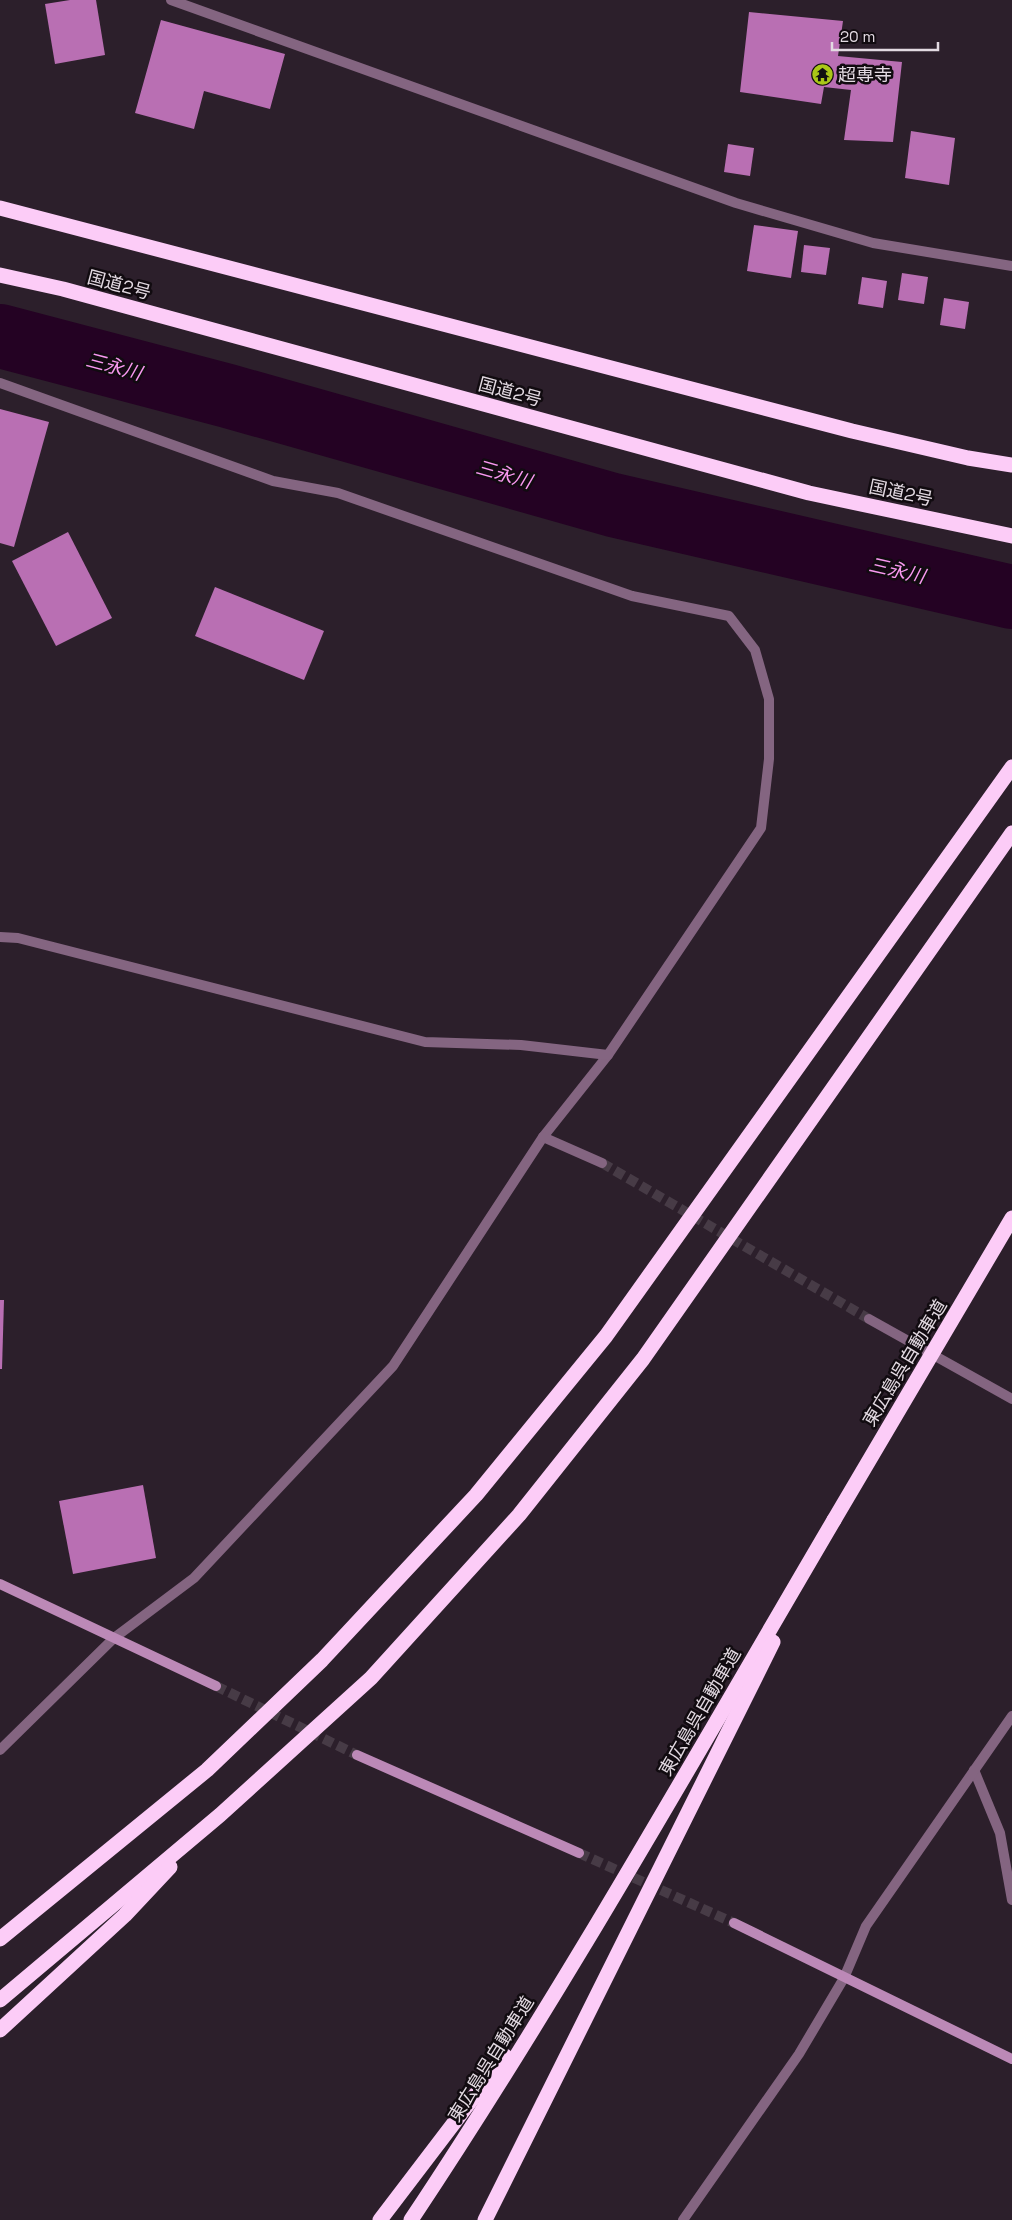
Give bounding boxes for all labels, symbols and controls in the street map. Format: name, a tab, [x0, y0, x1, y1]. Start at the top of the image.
scale bar	[832, 20, 938, 52]
text: 20 m	[840, 27, 875, 46]
temple icon: 超専寺	[810, 63, 834, 87]
place label: 超専寺	[838, 63, 892, 86]
street label: 国道2号	[85, 265, 153, 304]
water label: 三永川	[83, 347, 147, 386]
street label: 国道2号	[476, 372, 544, 411]
water label: 三永川	[473, 455, 537, 495]
street label: 国道2号	[867, 475, 935, 511]
water label: 三永川	[866, 552, 929, 590]
street label: 東広島呉自動車道	[858, 1295, 952, 1430]
street label: 東広島呉自動車道	[654, 1644, 746, 1780]
street label: 東広島呉自動車道	[443, 1992, 538, 2126]

